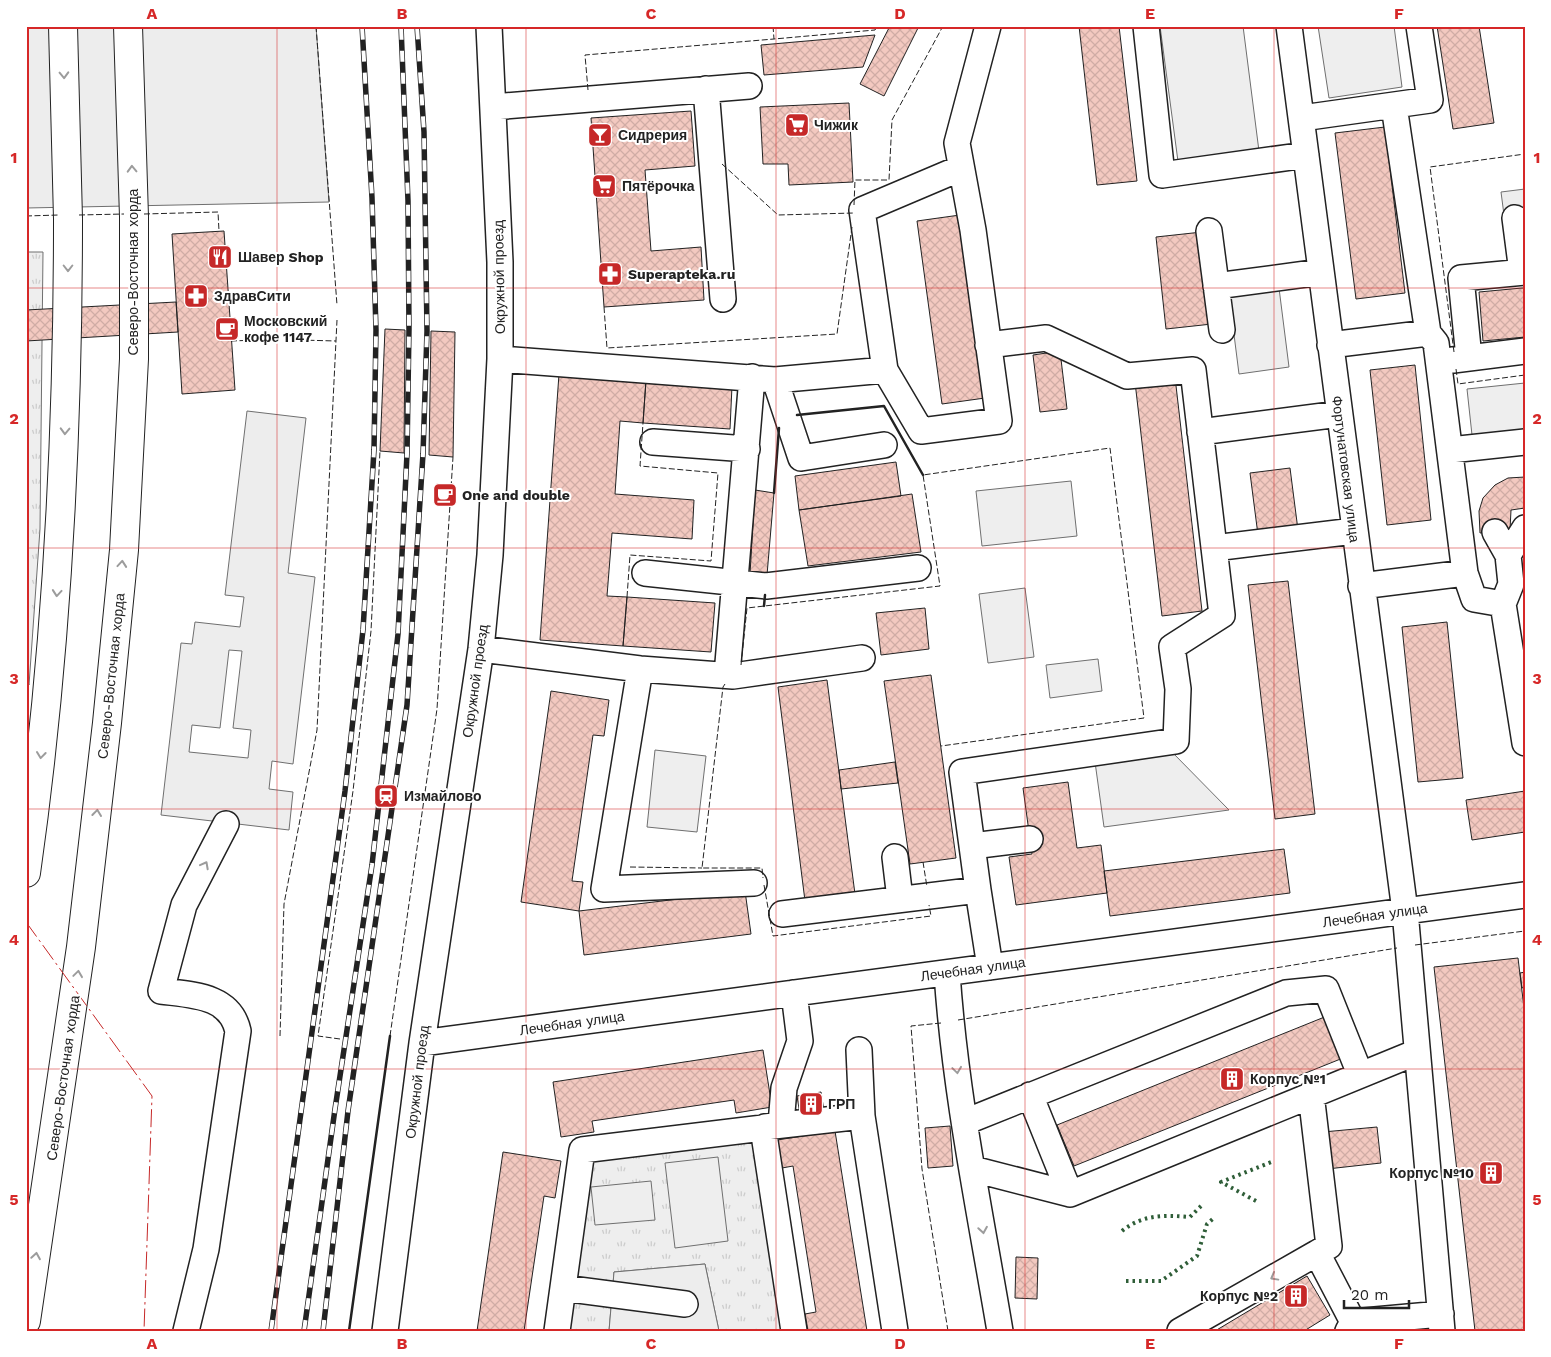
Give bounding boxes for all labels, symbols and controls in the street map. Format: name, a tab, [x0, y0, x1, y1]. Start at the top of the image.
text: A	[147, 4, 158, 23]
text: B	[397, 4, 408, 23]
text: C	[646, 4, 657, 23]
text: D	[894, 4, 906, 23]
text: E	[1145, 4, 1155, 23]
text: F	[1394, 4, 1404, 23]
one-way arrow	[59, 71, 70, 79]
supermarket icon: Чижик	[784, 112, 810, 138]
place label: Чижик	[814, 117, 859, 133]
bar icon: Сидрерия	[587, 122, 613, 148]
place label: Сидрерия	[618, 127, 687, 143]
text: 1	[11, 148, 17, 167]
text: 1	[1534, 148, 1540, 167]
one-way arrow	[127, 164, 137, 172]
supermarket icon: Пятёрочка	[591, 173, 617, 199]
place label: Пятёрочка	[622, 178, 695, 194]
street label: Северо-Восточная хорда	[125, 188, 141, 355]
street label: Окружной проезд	[490, 220, 508, 334]
restaurant icon: Шавер Shop	[207, 244, 233, 270]
place label: Шавер Shop	[238, 249, 324, 265]
pharmacy icon: Superapteka.ru	[597, 261, 623, 287]
one-way arrow	[63, 264, 73, 272]
place label: Superapteka.ru	[628, 266, 735, 282]
pharmacy icon: ЗдравСити	[183, 283, 209, 309]
place label: ЗдравСити	[214, 288, 291, 304]
place label: Московский кофе 1147	[244, 313, 327, 345]
cafe icon: Московский кофе 1147	[214, 316, 240, 342]
street label: Фортунатовская улица	[1329, 395, 1363, 544]
text: 2	[9, 409, 19, 428]
text: 2	[1532, 409, 1542, 428]
one-way arrow	[60, 427, 71, 435]
cafe icon: One and double	[432, 482, 458, 508]
place label: One and double	[462, 487, 570, 503]
one-way arrow	[116, 560, 127, 568]
one-way arrow	[51, 589, 62, 597]
street label: Северо-Восточная хорда	[94, 592, 128, 760]
street label: Окружной проезд	[459, 623, 491, 739]
text: 3	[9, 669, 19, 688]
text: 3	[1532, 669, 1542, 688]
one-way arrow	[36, 751, 47, 759]
station icon: Измайлово	[373, 783, 399, 809]
place label: Измайлово	[404, 788, 481, 804]
one-way arrow	[91, 808, 102, 816]
one-way arrow	[199, 861, 209, 870]
street label: Лечебная улица	[1321, 900, 1429, 930]
text: 4	[9, 930, 19, 949]
text: 4	[1532, 930, 1542, 949]
street label: Лечебная улица	[919, 954, 1027, 984]
one-way arrow	[72, 970, 82, 978]
street label: Северо-Восточная хорда	[43, 994, 83, 1162]
street label: Лечебная улица	[518, 1008, 626, 1038]
street label: Окружной проезд	[402, 1024, 432, 1140]
one-way arrow	[952, 1065, 962, 1074]
building icon: Корпус №1	[1219, 1066, 1245, 1092]
place label: Корпус №1	[1250, 1071, 1326, 1087]
building icon: ГРП	[798, 1091, 824, 1117]
place label: ГРП	[828, 1096, 855, 1112]
building icon: Корпус №10	[1478, 1160, 1504, 1186]
place label: Корпус №10	[1389, 1165, 1474, 1181]
text: 5	[9, 1190, 19, 1209]
text: 5	[1532, 1190, 1542, 1209]
one-way arrow	[977, 1227, 988, 1235]
one-way arrow	[31, 1252, 41, 1260]
one-way arrow	[1271, 1271, 1280, 1281]
scale bar	[1344, 1277, 1408, 1309]
building icon: Корпус №2	[1283, 1283, 1309, 1309]
text: 20 m	[1351, 1286, 1389, 1304]
place label: Корпус №2	[1200, 1288, 1278, 1304]
text: A	[147, 1334, 158, 1353]
text: B	[397, 1334, 408, 1353]
text: C	[646, 1334, 657, 1353]
text: D	[894, 1334, 906, 1353]
text: E	[1145, 1334, 1155, 1353]
text: F	[1394, 1334, 1404, 1353]

